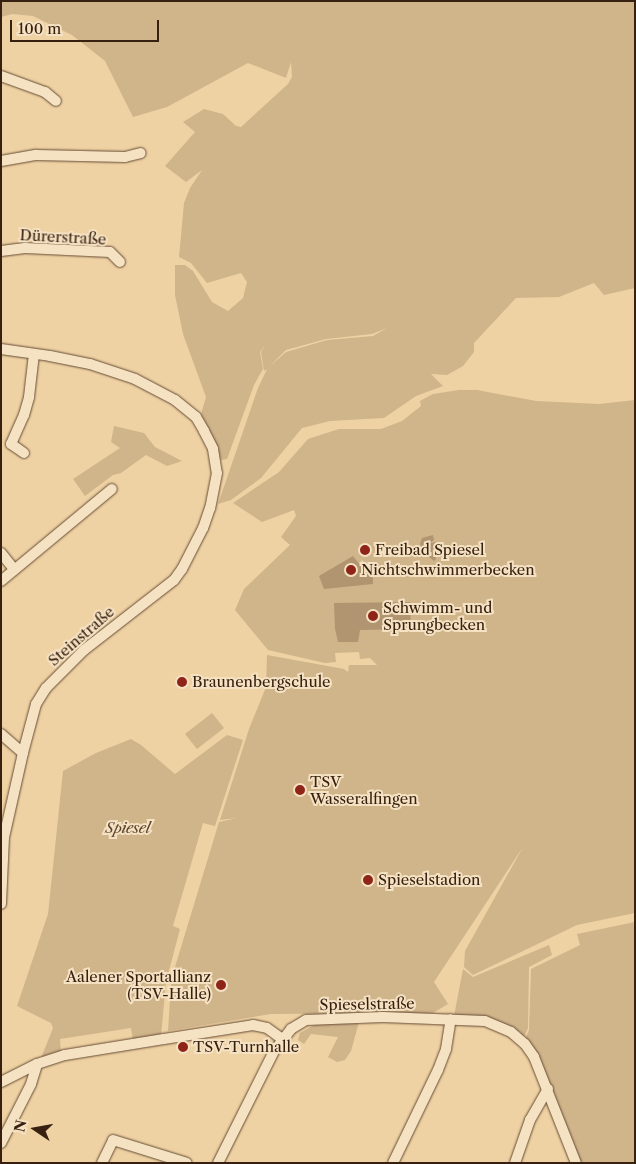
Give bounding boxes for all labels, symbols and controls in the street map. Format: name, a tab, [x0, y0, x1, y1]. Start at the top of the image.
scale bar	[12, 10, 161, 42]
text: 100 m	[18, 19, 61, 38]
street label: Dürerstraße	[19, 226, 107, 248]
place label: Freibad Spiesel	[375, 541, 484, 559]
marker: Freibad Spiesel	[359, 544, 371, 556]
place label: Nichtschwimmerbecken	[361, 561, 535, 579]
marker: Nichtschwimmerbecken	[345, 564, 357, 576]
place label: Schwimm- und Sprungbecken	[383, 598, 492, 633]
street label: Steinstraße	[44, 603, 118, 669]
marker: Schwimm- und Sprungbecken	[367, 610, 379, 622]
place label: Braunenbergschule	[192, 673, 331, 691]
marker: Braunenbergschule	[176, 676, 188, 688]
place label: TSV Wasseralfingen	[310, 772, 418, 807]
marker: TSV Wasseralfingen	[294, 784, 306, 796]
park label: Spiesel	[105, 819, 151, 837]
place label: Spieselstadion	[378, 871, 480, 889]
marker: Spieselstadion	[362, 874, 374, 886]
place label: Aalener Sportallianz (TSV-Halle)	[66, 967, 211, 1002]
marker: Aalener Sportallianz (TSV-Halle)	[215, 979, 227, 991]
street label: Spieselstraße	[319, 994, 415, 1014]
place label: TSV-Turnhalle	[193, 1038, 299, 1056]
marker: TSV-Turnhalle	[177, 1041, 189, 1053]
north arrow	[10, 1104, 60, 1154]
text: N	[10, 1118, 30, 1134]

